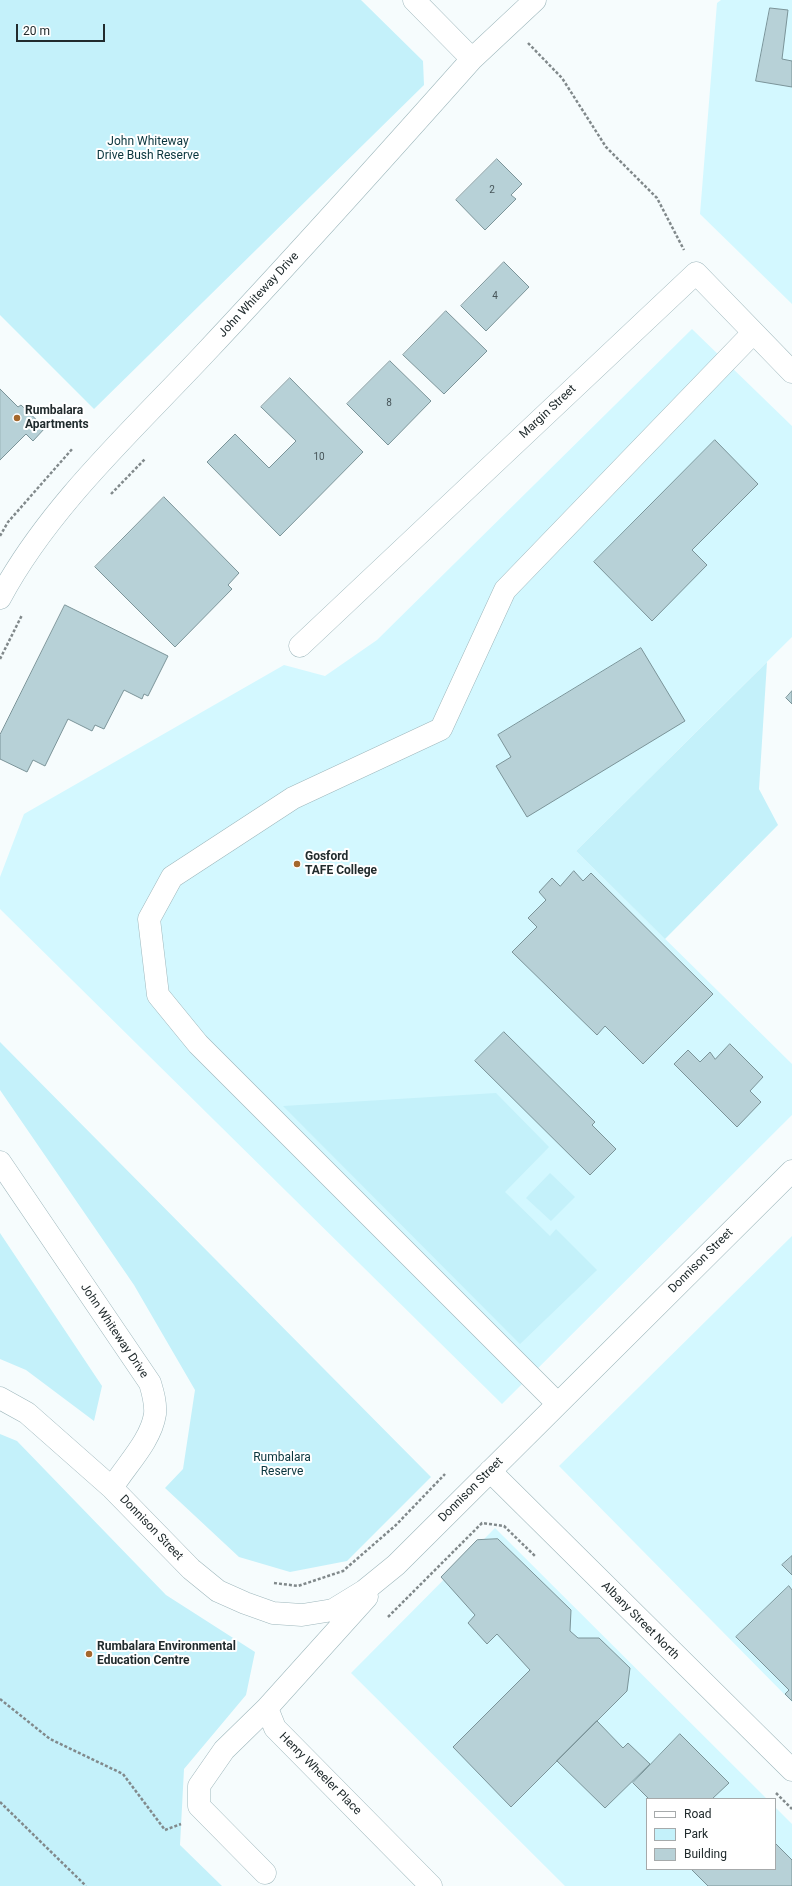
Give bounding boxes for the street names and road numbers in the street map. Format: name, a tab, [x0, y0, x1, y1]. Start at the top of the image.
street label: John Whiteway Drive	[216, 249, 302, 341]
street label: Margin Street	[517, 382, 579, 442]
street label: Donnison Street	[666, 1226, 736, 1296]
street label: John Whiteway Drive	[77, 1281, 151, 1381]
street label: Donnison Street	[436, 1455, 506, 1525]
street label: Donnison Street	[116, 1492, 186, 1564]
street label: Albany Street North	[598, 1579, 682, 1663]
street label: Henry Wheeler Place	[276, 1730, 364, 1818]

